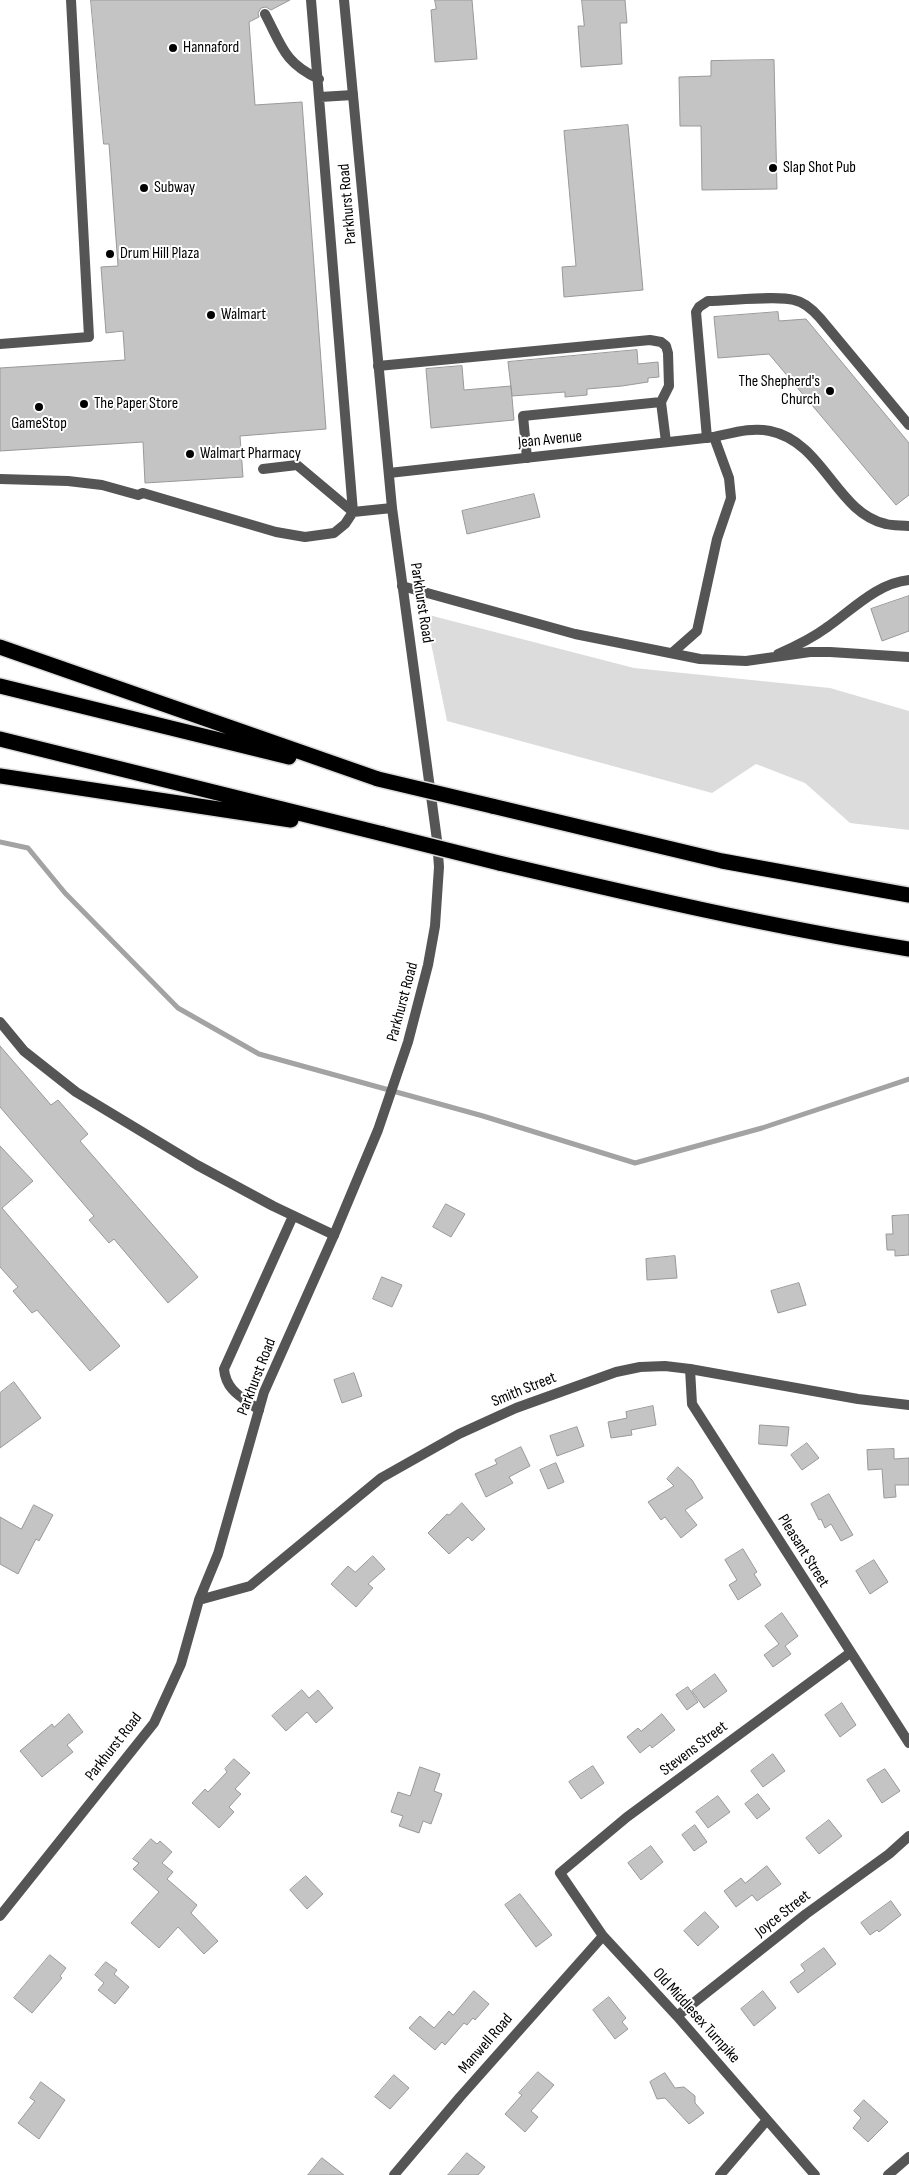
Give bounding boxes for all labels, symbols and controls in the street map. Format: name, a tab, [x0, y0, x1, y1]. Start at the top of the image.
place label: Hannaford	[183, 38, 239, 58]
marker: Hannaford	[167, 42, 179, 54]
place label: Slap Shot Pub	[783, 158, 856, 178]
marker: Slap Shot Pub	[767, 162, 779, 174]
street label: Parkhurst Road	[335, 163, 361, 245]
place label: Subway	[154, 178, 195, 198]
marker: Subway	[138, 182, 150, 194]
place label: Drum Hill Plaza	[120, 244, 199, 264]
marker: Drum Hill Plaza	[104, 248, 116, 260]
place label: Walmart	[221, 305, 266, 325]
marker: Walmart	[205, 309, 217, 321]
place label: The Shepherd's Church	[739, 372, 820, 410]
marker: The Shepherd's Church	[824, 385, 836, 397]
place label: The Paper Store	[94, 394, 178, 414]
marker: The Paper Store	[78, 398, 90, 410]
marker: GameStop	[33, 401, 45, 413]
place label: GameStop	[11, 414, 67, 434]
street label: Jean Avenue	[517, 427, 583, 453]
place label: Walmart Pharmacy	[200, 444, 301, 464]
marker: Walmart Pharmacy	[184, 448, 196, 460]
street label: Parkhurst Road	[405, 561, 437, 645]
street label: Parkhurst Road	[383, 960, 423, 1044]
street label: Parkhurst Road	[234, 1336, 280, 1418]
street label: Smith Street	[489, 1368, 559, 1412]
street label: Pleasant Street	[773, 1511, 833, 1591]
street label: Parkhurst Road	[81, 1709, 147, 1785]
street label: Stevens Street	[657, 1717, 731, 1781]
street label: Joyce Street	[752, 1886, 814, 1942]
street label: Old Middlesex Turnpike	[648, 1965, 744, 2067]
street label: Manwell Road	[455, 2010, 517, 2078]

